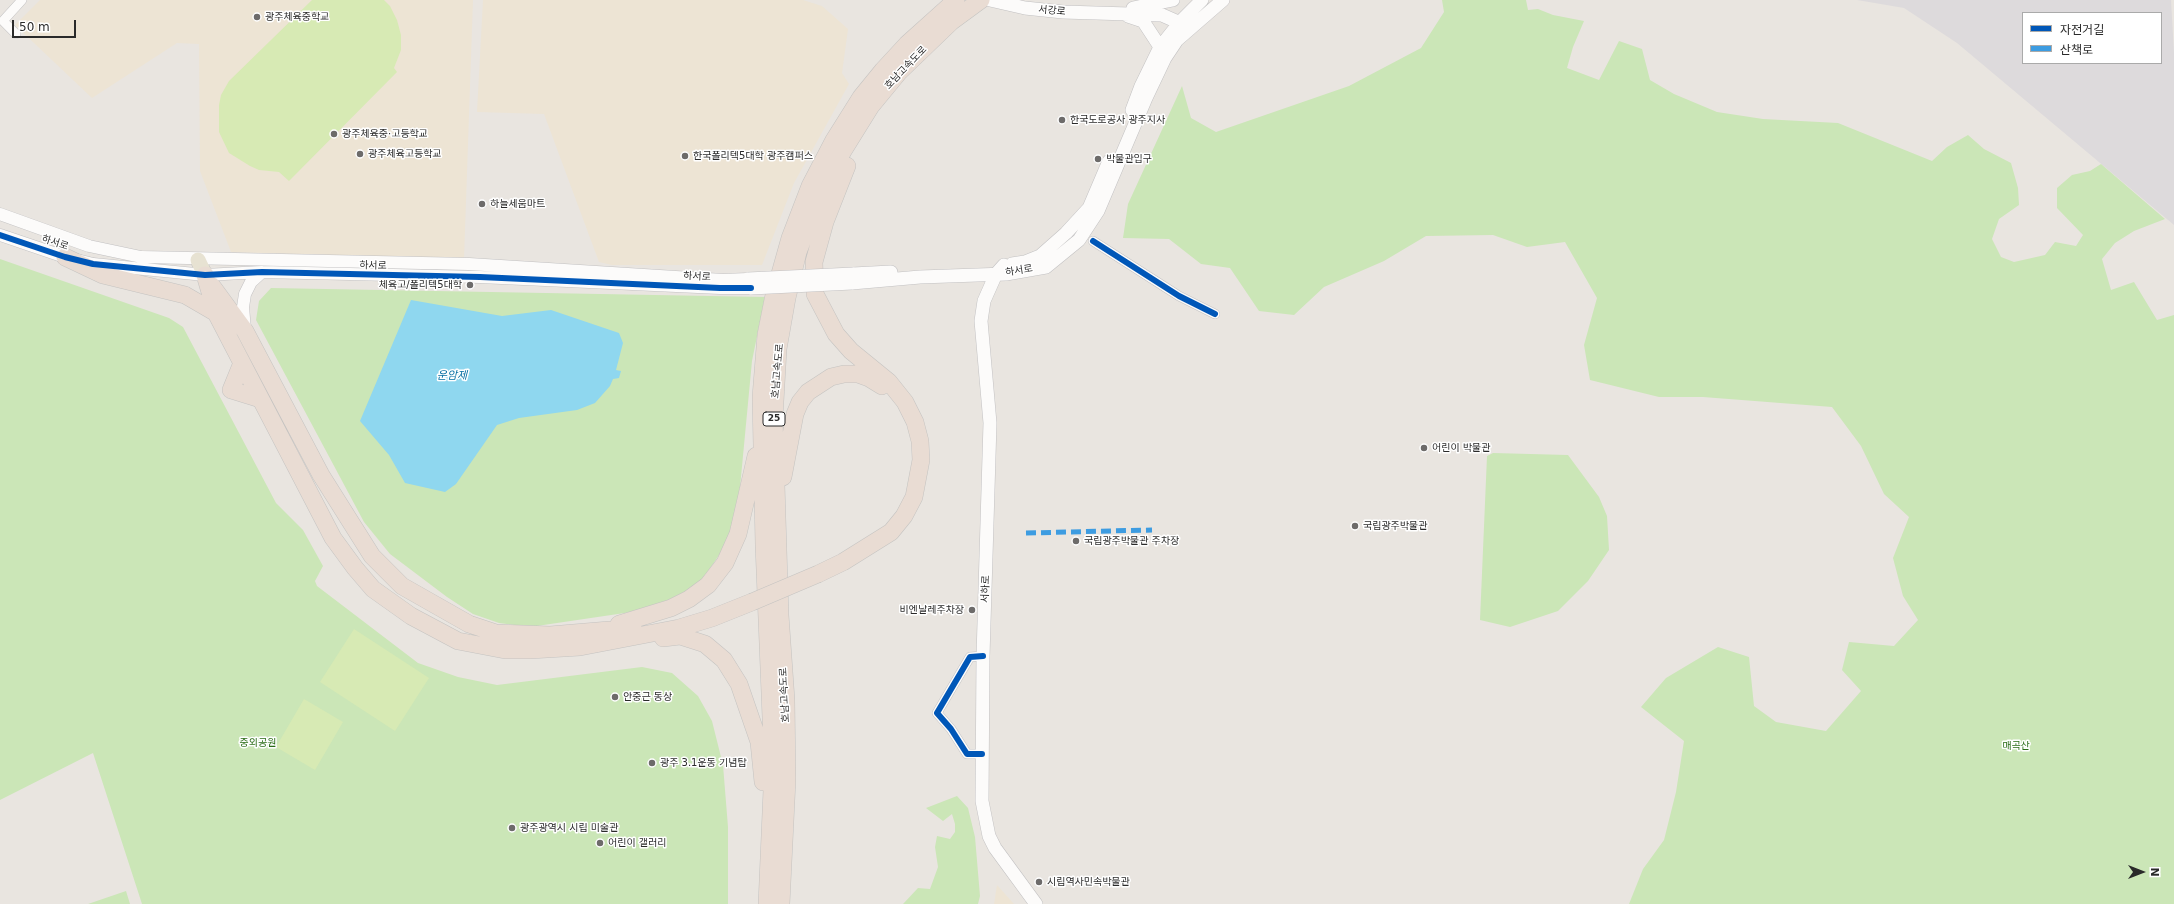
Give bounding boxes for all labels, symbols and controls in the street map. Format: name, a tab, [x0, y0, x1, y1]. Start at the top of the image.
street label: 서강로	[1038, 4, 1066, 18]
place label: 광주체육중학교	[265, 11, 329, 23]
scale bar	[14, 12, 78, 38]
marker: 광주체육중학교	[252, 12, 262, 22]
legend	[2022, 12, 2162, 64]
text: 50 m	[19, 20, 50, 34]
text: 자전거길	[2060, 23, 2104, 37]
text: 산책로	[2060, 43, 2093, 57]
street label: 호남고속도로	[883, 44, 929, 92]
place label: 한국도로공사 광주지사	[1070, 114, 1165, 126]
marker: 한국도로공사 광주지사	[1057, 115, 1067, 125]
place label: 광주체육중·고등학교	[342, 128, 428, 140]
marker: 광주체육중·고등학교	[329, 129, 339, 139]
place label: 광주체육고등학교	[368, 148, 442, 160]
marker: 광주체육고등학교	[355, 149, 365, 159]
place label: 한국폴리텍5대학 광주캠퍼스	[693, 150, 813, 162]
marker: 한국폴리텍5대학 광주캠퍼스	[680, 151, 690, 161]
place label: 박물관입구	[1106, 153, 1152, 165]
marker: 박물관입구	[1093, 154, 1103, 164]
place label: 하늘세움마트	[490, 198, 545, 210]
marker: 하늘세움마트	[477, 199, 487, 209]
street label: 하서로	[40, 233, 70, 253]
street label: 하서로	[359, 260, 387, 272]
street label: 하서로	[1004, 263, 1034, 279]
street label: 하서로	[683, 270, 711, 284]
place label: 체육고/폴리텍5대학	[379, 279, 462, 291]
marker: 체육고/폴리텍5대학	[465, 280, 475, 290]
street label: 호남고속도로	[770, 343, 786, 399]
water label: 운암제	[437, 369, 467, 383]
road number: 25	[763, 412, 785, 426]
place label: 어린이 박물관	[1432, 442, 1490, 454]
marker: 어린이 박물관	[1419, 443, 1429, 453]
place label: 국립광주박물관	[1363, 520, 1427, 532]
marker: 국립광주박물관	[1350, 521, 1360, 531]
place label: 국립광주박물관 주차장	[1084, 535, 1179, 547]
marker: 국립광주박물관 주차장	[1071, 536, 1081, 546]
street label: 서하로	[980, 575, 992, 603]
place label: 비엔날레주차장	[900, 604, 964, 616]
marker: 비엔날레주차장	[967, 605, 977, 615]
street label: 호남고속도로	[778, 667, 792, 723]
place label: 안중근 동상	[623, 691, 672, 703]
marker: 안중근 동상	[610, 692, 620, 702]
park label: 중외공원	[240, 737, 276, 749]
park label: 매곡산	[2002, 740, 2030, 752]
place label: 광주 3.1운동 기념탑	[660, 757, 747, 769]
marker: 광주 3.1운동 기념탑	[647, 758, 657, 768]
place label: 광주광역시 시립 미술관	[520, 822, 618, 834]
marker: 광주광역시 시립 미술관	[507, 823, 517, 833]
place label: 어린이 갤러리	[608, 837, 666, 849]
marker: 어린이 갤러리	[595, 838, 605, 848]
north arrow	[2122, 852, 2162, 892]
text: N	[2148, 867, 2161, 877]
place label: 시립역사민속박물관	[1047, 876, 1130, 888]
marker: 시립역사민속박물관	[1034, 877, 1044, 887]

